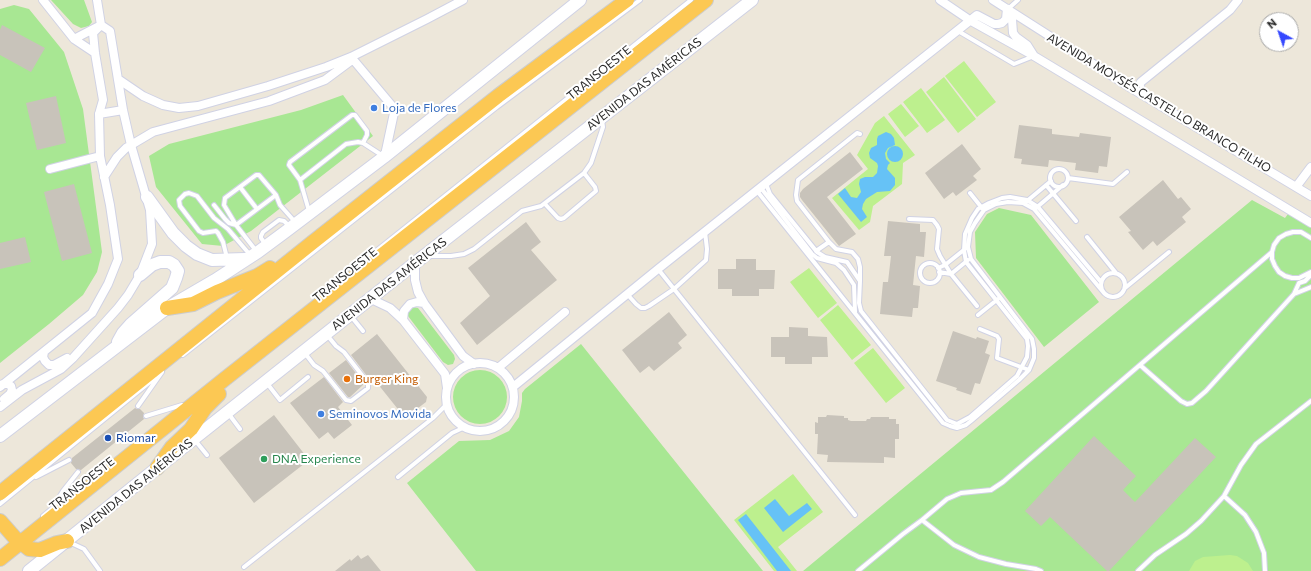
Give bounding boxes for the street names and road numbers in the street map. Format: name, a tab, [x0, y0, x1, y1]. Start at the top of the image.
street label: AVENIDA MOYSÉS CASTELLO BRANCO FILHO	[1044, 30, 1274, 176]
street label: AVENIDA DAS AMÉRICAS	[584, 35, 704, 133]
street label: TRANSOESTE	[564, 43, 634, 103]
street label: AVENIDA DAS AMÉRICAS	[329, 235, 449, 333]
street label: TRANSOESTE	[310, 245, 380, 305]
street label: AVENIDA DAS AMÉRICAS	[76, 436, 196, 536]
street label: TRANSOESTE	[47, 454, 117, 514]

